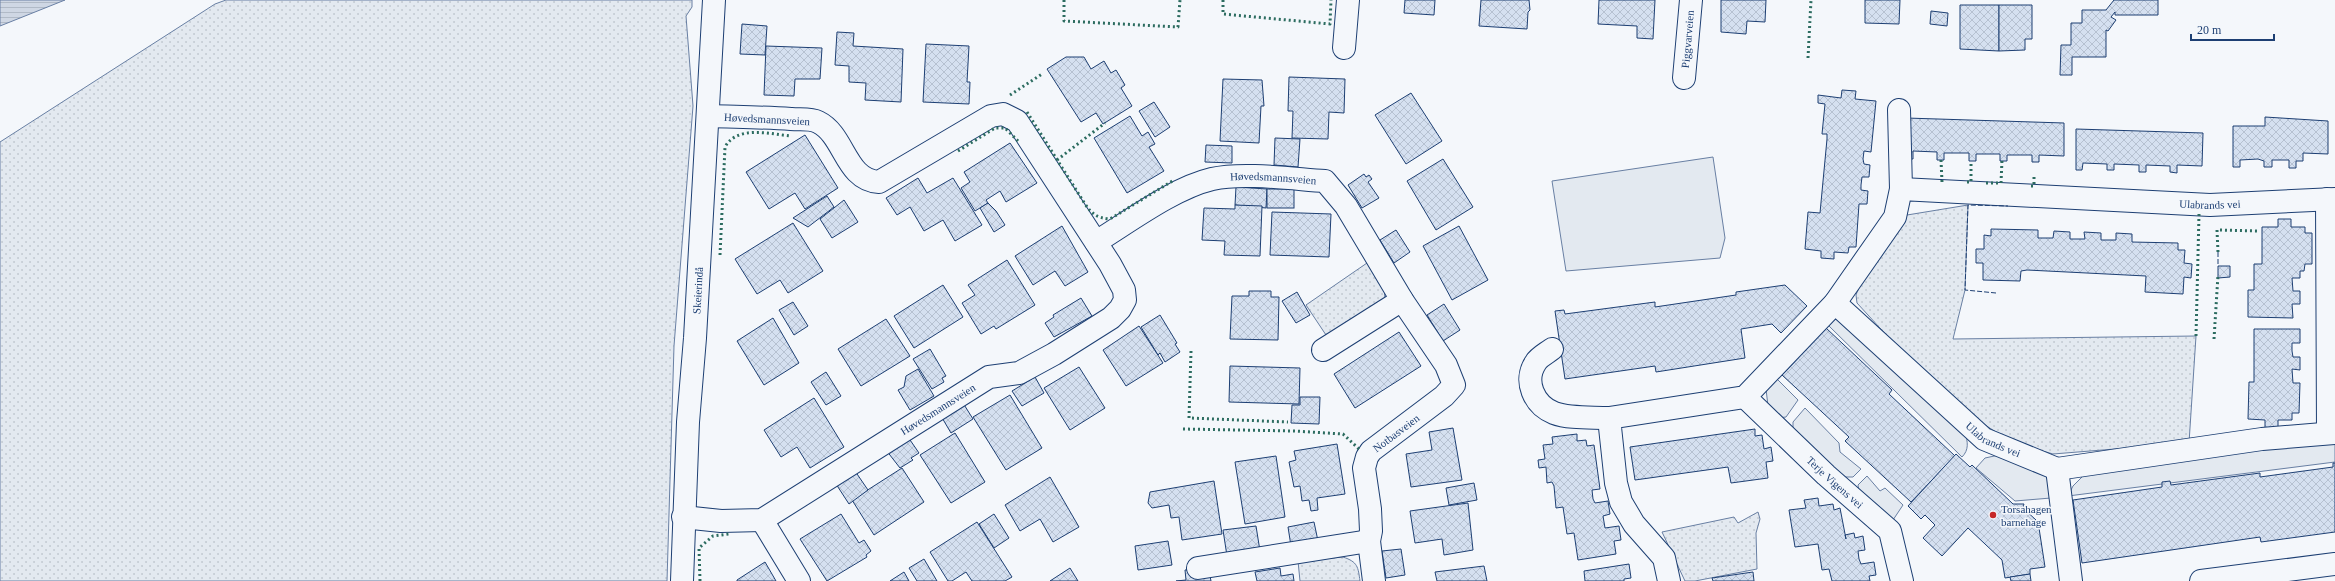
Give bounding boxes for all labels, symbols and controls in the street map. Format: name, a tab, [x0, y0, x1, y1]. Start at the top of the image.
street label: Piggvarveien	[1679, 9, 1696, 69]
scale bar	[2191, 16, 2274, 42]
text: 20 m	[2197, 23, 2222, 37]
street label: Høvedsmannsveien	[724, 111, 811, 127]
street label: Høvedsmannsveien	[1230, 170, 1317, 186]
street label: Ulabrands vei	[2179, 197, 2241, 211]
street label: Skeierindå	[690, 267, 705, 314]
street label: Høvedsmannsveien	[898, 381, 978, 437]
street label: Notbasveien	[1370, 411, 1422, 454]
street label: Ulabrands vei	[1963, 419, 2022, 459]
street label: Terje Vigens vei	[1804, 454, 1866, 511]
place label: Torsahagen barnehage	[2001, 503, 2052, 528]
marker: Torsahagen barnehage	[1988, 510, 1998, 520]

